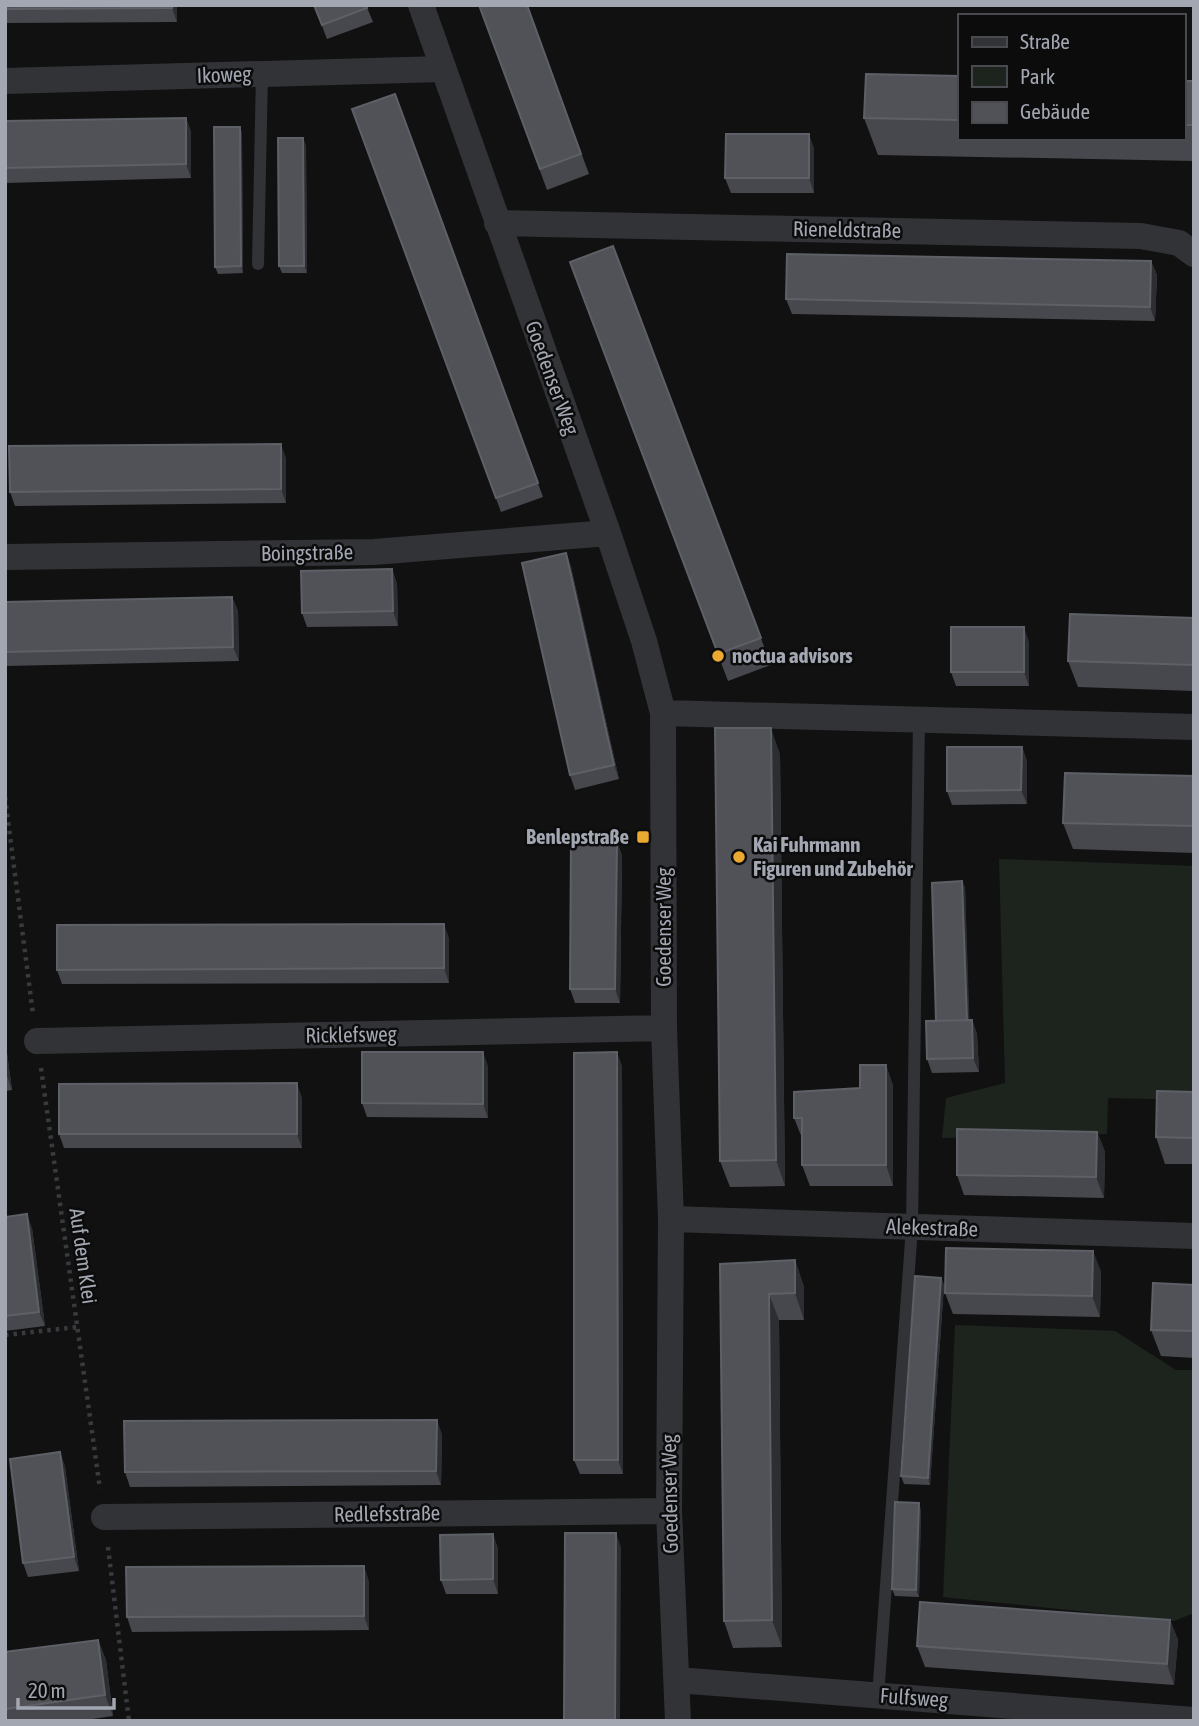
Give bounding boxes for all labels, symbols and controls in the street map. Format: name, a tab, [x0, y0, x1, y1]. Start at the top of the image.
legend	[958, 14, 1185, 140]
text: Straße	[1020, 29, 1070, 53]
street label: Ikoweg	[196, 61, 252, 87]
text: Park	[1020, 64, 1055, 88]
text: Gebäude	[1020, 99, 1090, 123]
street label: Rieneldstraße	[793, 216, 901, 242]
street label: Goedenser Weg	[521, 318, 585, 438]
street label: Boingstraße	[261, 539, 353, 565]
place label: noctua advisors	[732, 643, 853, 667]
marker: noctua advisors	[710, 648, 726, 664]
place label: Benlepstraße	[526, 824, 629, 848]
marker: Benlepstraße	[635, 829, 651, 845]
place label: Kai Fuhrmann Figuren und Zubehör	[753, 832, 914, 880]
marker: Kai Fuhrmann Figuren und Zubehör	[731, 849, 747, 865]
street label: Goedenser Weg	[651, 867, 675, 987]
street label: Ricklefsweg	[305, 1021, 397, 1047]
street label: Auf dem Klei	[65, 1206, 103, 1305]
street label: Alekestraße	[886, 1213, 978, 1241]
street label: Goedenser Weg	[656, 1434, 682, 1554]
street label: Redlefsstraße	[334, 1500, 440, 1526]
scale bar	[18, 1666, 114, 1710]
text: 20 m	[28, 1678, 66, 1702]
street label: Fulfsweg	[879, 1683, 949, 1711]

